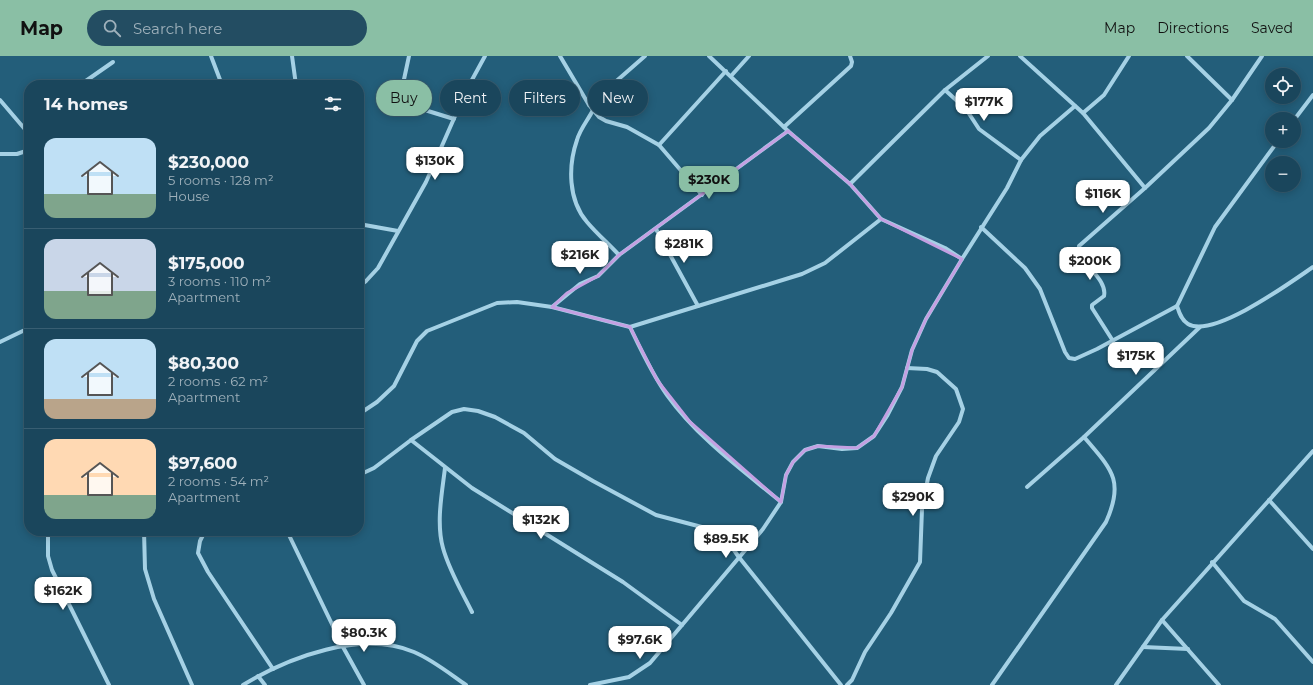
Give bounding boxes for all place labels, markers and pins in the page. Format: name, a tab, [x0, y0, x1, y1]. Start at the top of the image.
pin: $177K	[956, 88, 1012, 122]
pin: $130K	[407, 147, 463, 181]
pin: $230K	[681, 166, 737, 200]
pin: $116K	[1075, 180, 1131, 214]
pin: $281K	[656, 230, 712, 264]
pin: $216K	[552, 241, 608, 275]
pin: $200K	[1062, 247, 1118, 281]
pin: $175K	[1108, 342, 1164, 376]
pin: $290K	[885, 483, 941, 517]
pin: $132K	[513, 506, 569, 540]
pin: $89.5K	[693, 525, 759, 559]
pin: $162K	[35, 577, 91, 611]
pin: $80.3K	[331, 619, 397, 653]
pin: $97.6K	[607, 626, 673, 660]

